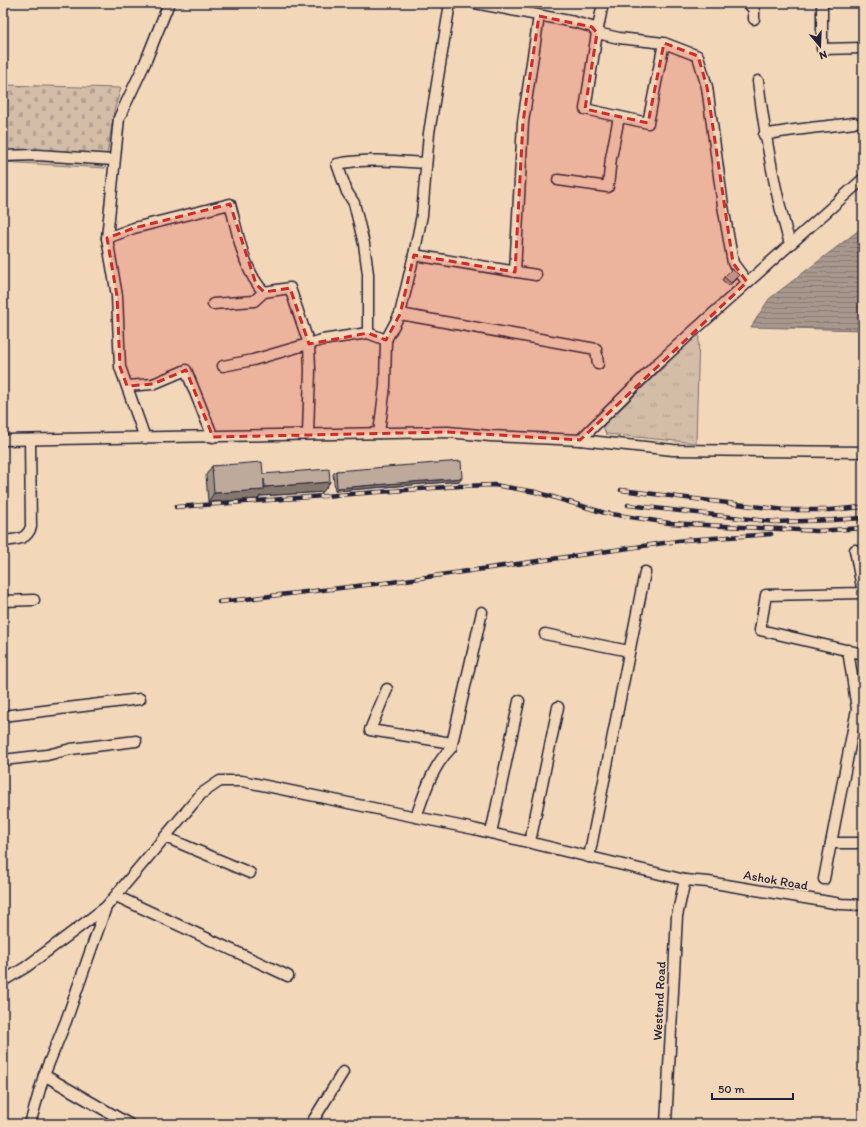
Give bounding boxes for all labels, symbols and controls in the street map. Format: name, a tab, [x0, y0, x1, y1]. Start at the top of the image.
north arrow	[800, 26, 840, 66]
text: N	[817, 48, 829, 62]
street label: Ashok Road	[742, 867, 810, 893]
street label: Westend Road	[649, 961, 669, 1041]
scale bar	[712, 1075, 793, 1101]
text: 50 m	[718, 1082, 744, 1096]

